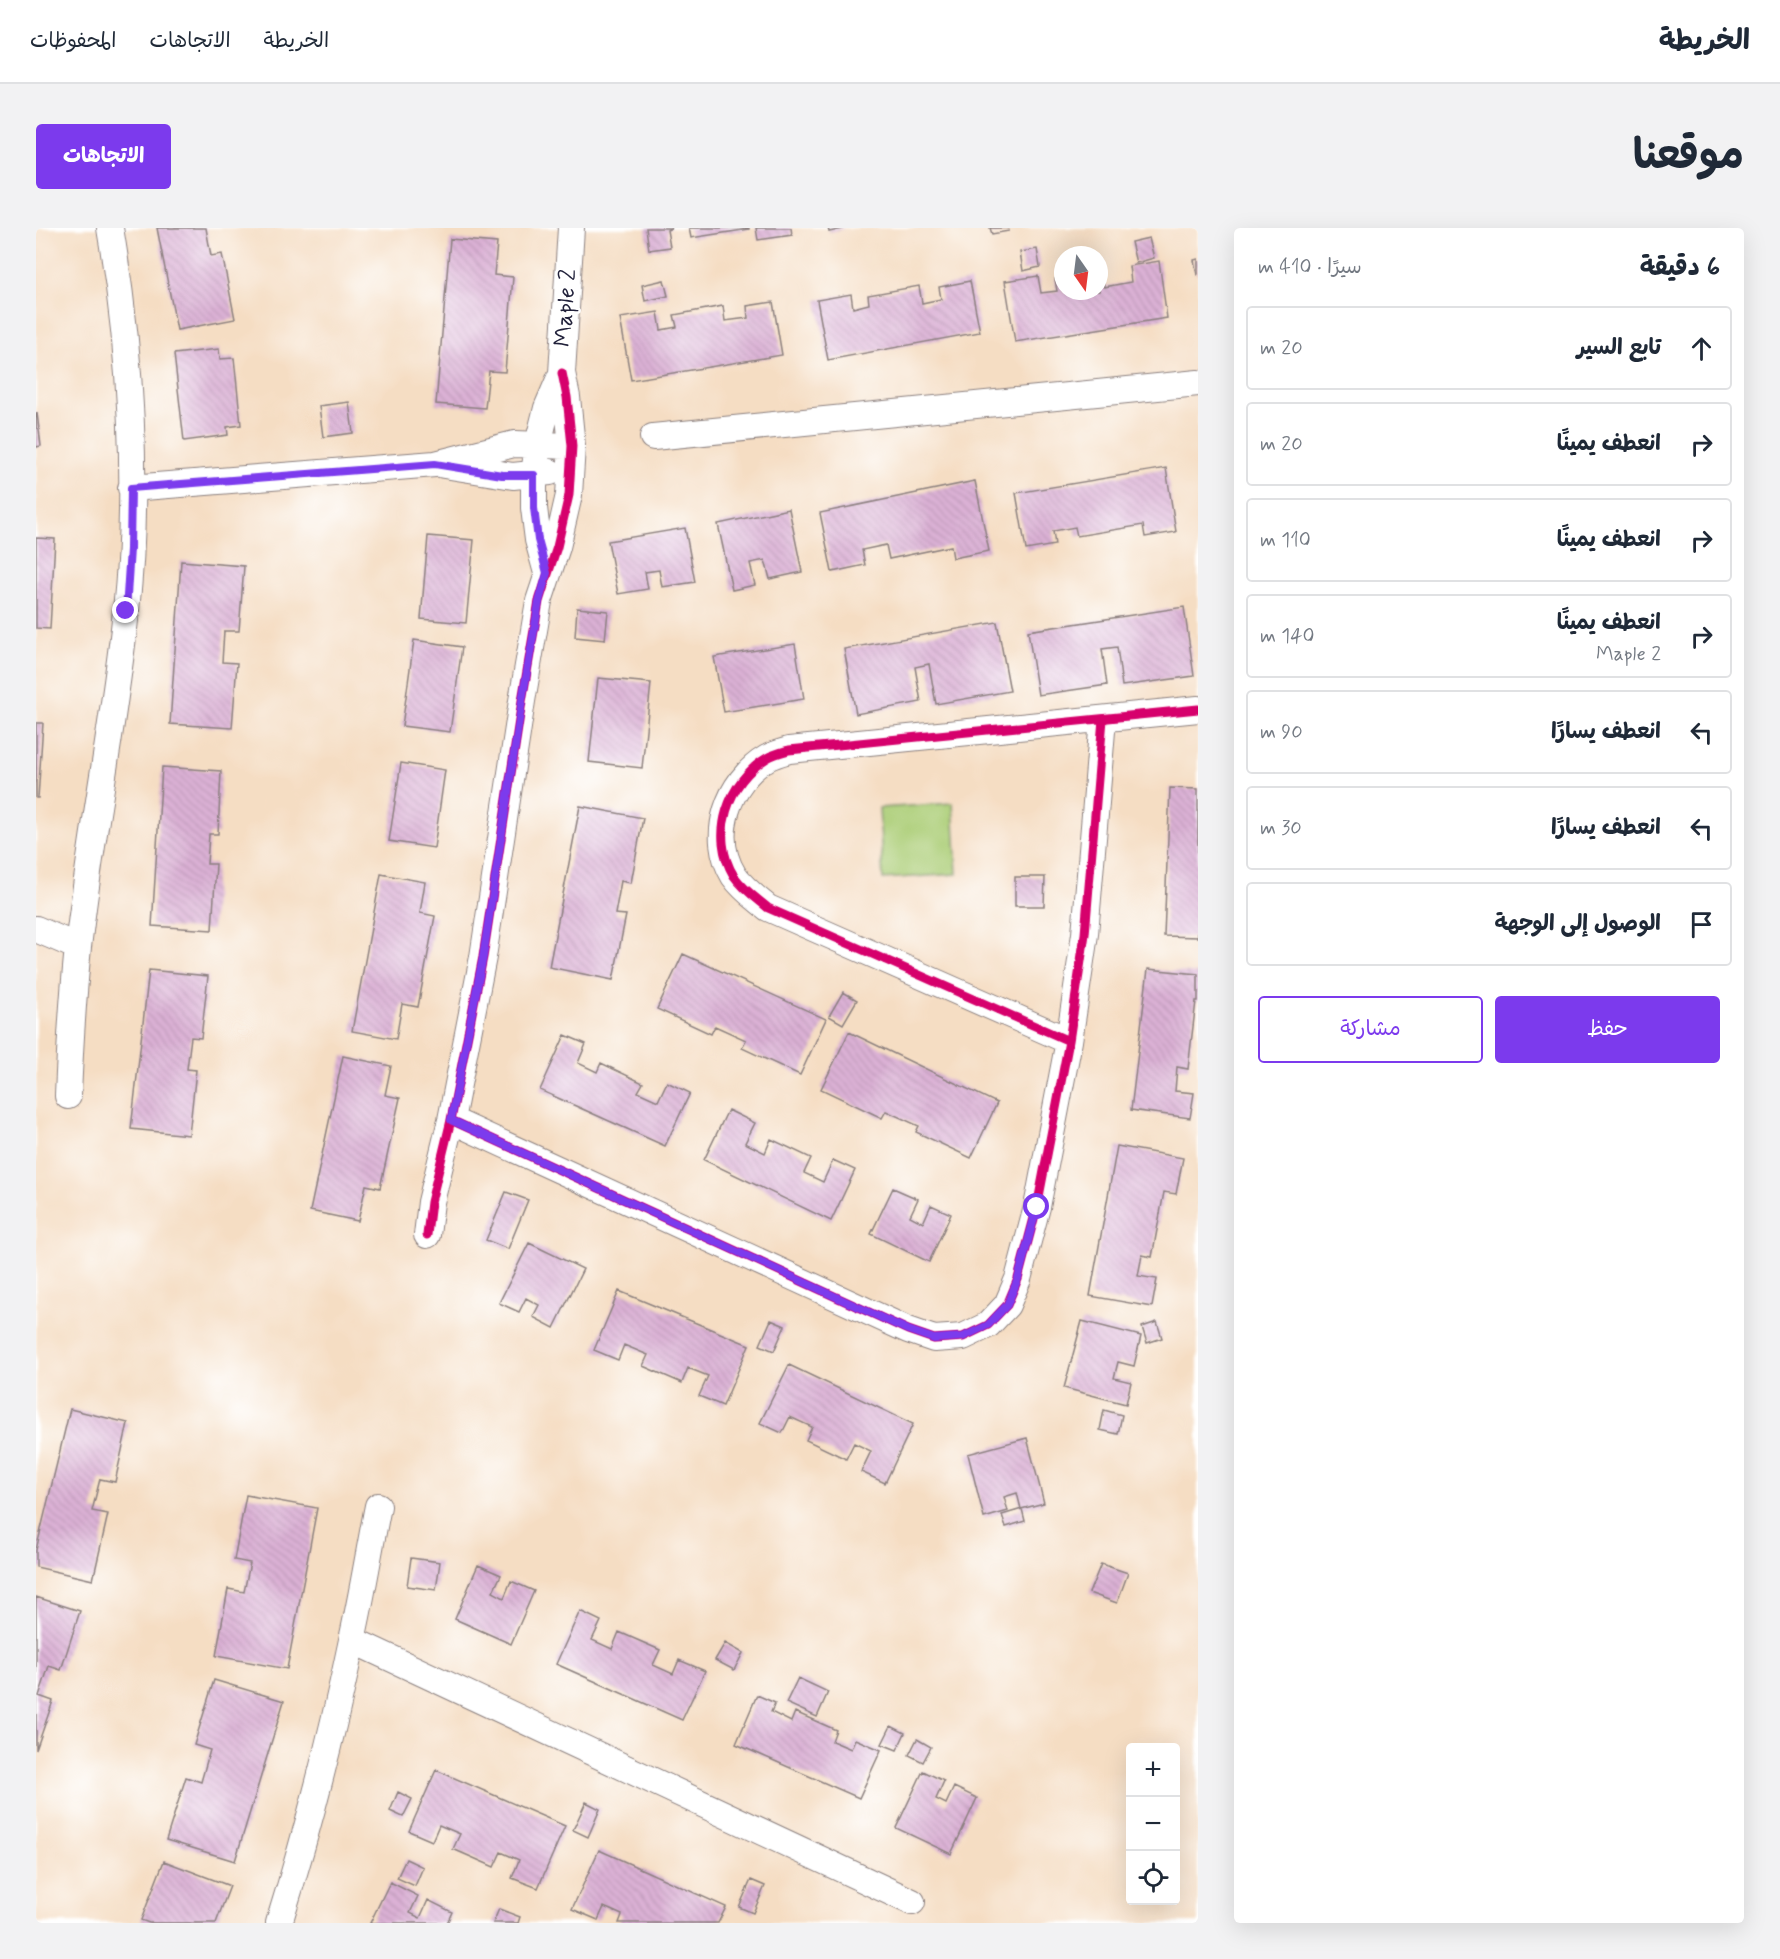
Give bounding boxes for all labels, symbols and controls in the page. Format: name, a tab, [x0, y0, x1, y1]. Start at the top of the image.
text: الخريطة	[1659, 23, 1750, 60]
text: المحفوظات	[30, 27, 116, 55]
text: الاتجاهات	[149, 27, 231, 55]
text: الخريطة	[264, 27, 329, 55]
button: الاتجاهات	[36, 124, 171, 189]
text: موقعنا	[1633, 129, 1744, 184]
north arrow	[1054, 246, 1108, 300]
text: 6 دقيقة	[1640, 251, 1720, 285]
text: سيرًا · 410 m	[1258, 254, 1362, 281]
street label: Maple 2	[548, 268, 584, 348]
icon: ahead	[1685, 332, 1718, 365]
text: تابع السير	[1577, 334, 1661, 362]
text: 20 m	[1260, 335, 1303, 362]
icon: right	[1685, 428, 1718, 461]
text: انعطف يمينًا	[1557, 430, 1661, 458]
text: 20 m	[1260, 431, 1303, 458]
icon: right	[1685, 524, 1718, 557]
text: انعطف يمينًا	[1557, 526, 1661, 554]
text: 110 m	[1260, 527, 1311, 554]
route end	[112, 597, 138, 623]
text: انعطف يمينًا	[1557, 609, 1661, 637]
icon: right	[1685, 620, 1718, 653]
text: 140 m	[1260, 623, 1314, 650]
text: Maple 2	[1596, 641, 1661, 668]
icon: left	[1685, 716, 1718, 749]
text: انعطف يسارًا	[1551, 718, 1661, 746]
text: 90 m	[1260, 719, 1303, 746]
icon: left	[1685, 812, 1718, 845]
text: انعطف يسارًا	[1551, 814, 1661, 842]
text: 30 m	[1260, 815, 1302, 842]
icon: arrive	[1685, 908, 1718, 941]
text: الوصول إلى الوجهة	[1494, 910, 1661, 938]
button: مشاركة	[1258, 996, 1483, 1063]
button: حفظ	[1495, 996, 1720, 1063]
route start	[1023, 1193, 1049, 1219]
map controls	[1126, 1743, 1180, 1905]
button: +	[1126, 1743, 1180, 1797]
button: −	[1126, 1797, 1180, 1851]
button: locate	[1126, 1851, 1180, 1905]

